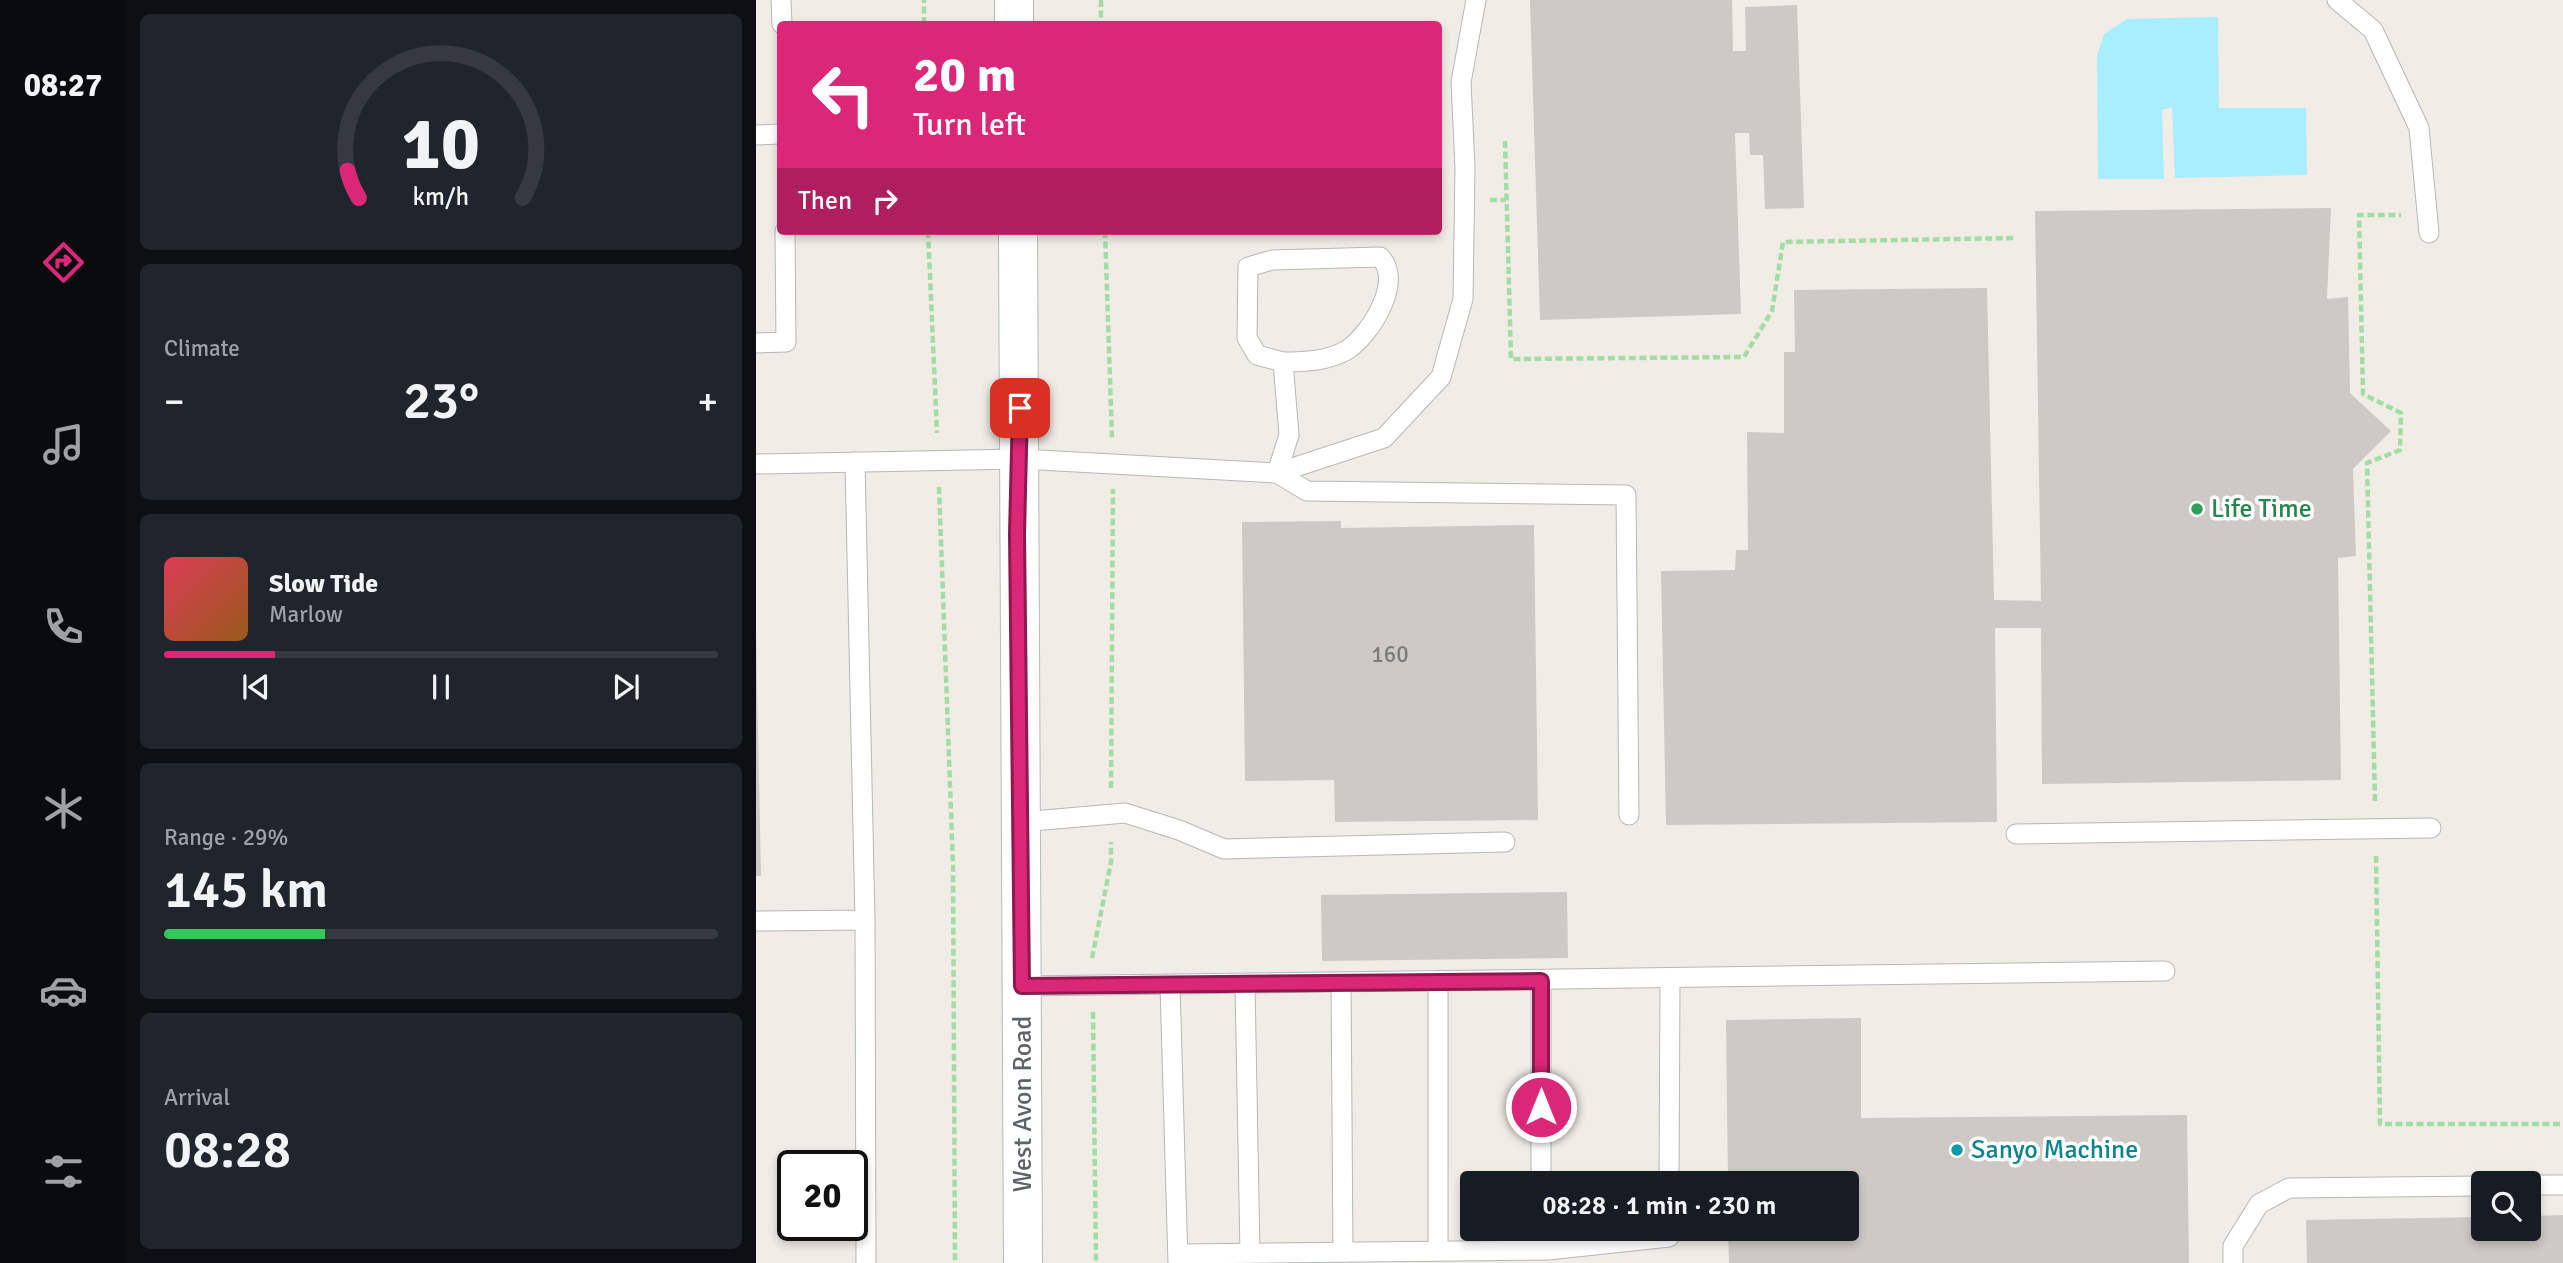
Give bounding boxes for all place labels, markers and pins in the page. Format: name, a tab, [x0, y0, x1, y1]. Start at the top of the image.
pin	[990, 378, 1050, 438]
place label: Life Time	[2211, 493, 2312, 525]
marker: Life Time	[2189, 501, 2205, 517]
place label: Sanyo Machine	[1971, 1134, 2138, 1166]
marker: Sanyo Machine	[1949, 1142, 1965, 1158]

